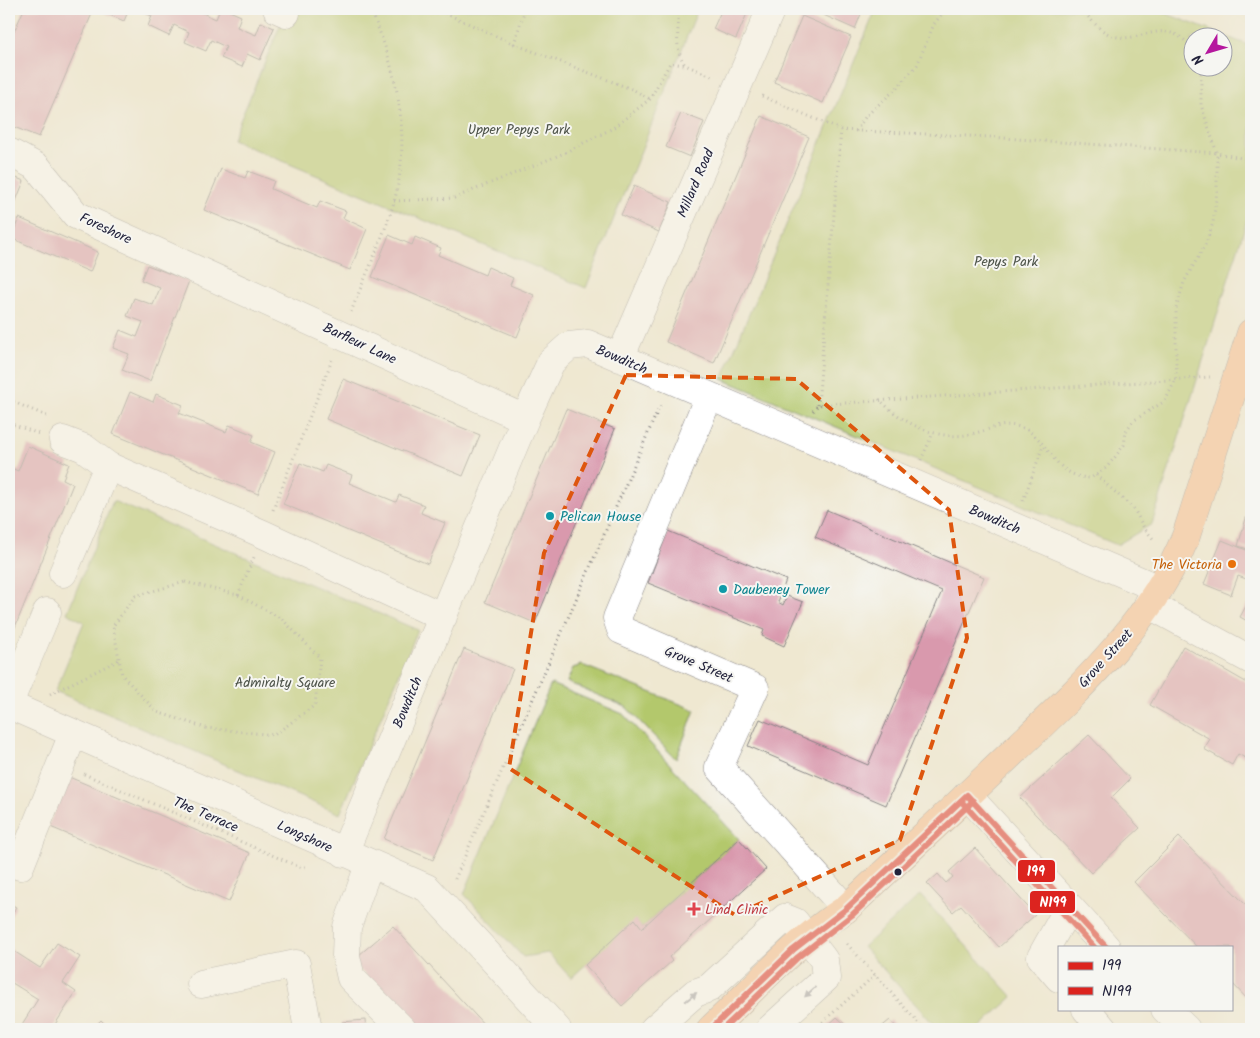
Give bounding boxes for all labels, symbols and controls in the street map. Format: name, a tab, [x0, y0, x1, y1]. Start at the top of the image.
north arrow	[1182, 28, 1232, 78]
text: N	[1187, 49, 1210, 70]
park label: Upper Pepys Park	[468, 119, 571, 141]
street label: Millard Road	[672, 145, 721, 221]
street label: Foreshore	[76, 207, 136, 251]
park label: Pepys Park	[974, 251, 1038, 273]
street label: Barfleur Lane	[319, 317, 401, 371]
street label: Bowditch	[592, 339, 651, 381]
street label: Bowditch	[965, 499, 1024, 541]
place label: Pelican House	[560, 506, 642, 528]
marker: Pelican House	[544, 510, 556, 522]
place label: The Victoria	[1152, 554, 1222, 576]
marker: The Victoria	[1226, 558, 1238, 570]
place label: Daubeney Tower	[733, 579, 830, 601]
marker: Daubeney Tower	[717, 583, 729, 595]
street label: Grove Street	[1073, 624, 1139, 693]
street label: Grove Street	[661, 641, 737, 690]
park label: Admiralty Square	[235, 672, 336, 694]
street label: Bowditch	[387, 673, 429, 732]
street label: The Terrace	[170, 791, 242, 839]
street label: Longshore	[273, 815, 337, 859]
line badge: 199	[1017, 859, 1056, 883]
text: 199	[1027, 861, 1045, 883]
unlabelled marker	[893, 867, 903, 877]
line badge: N199	[1029, 890, 1076, 914]
text: N199	[1039, 892, 1067, 914]
place label: Lind Clinic	[705, 899, 768, 921]
marker: Lind Clinic	[687, 902, 701, 916]
legend	[1058, 946, 1232, 1010]
text: 199	[1102, 954, 1122, 978]
text: N199	[1102, 980, 1132, 1004]
one-way arrow	[805, 986, 817, 998]
one-way arrow	[684, 992, 698, 1002]

